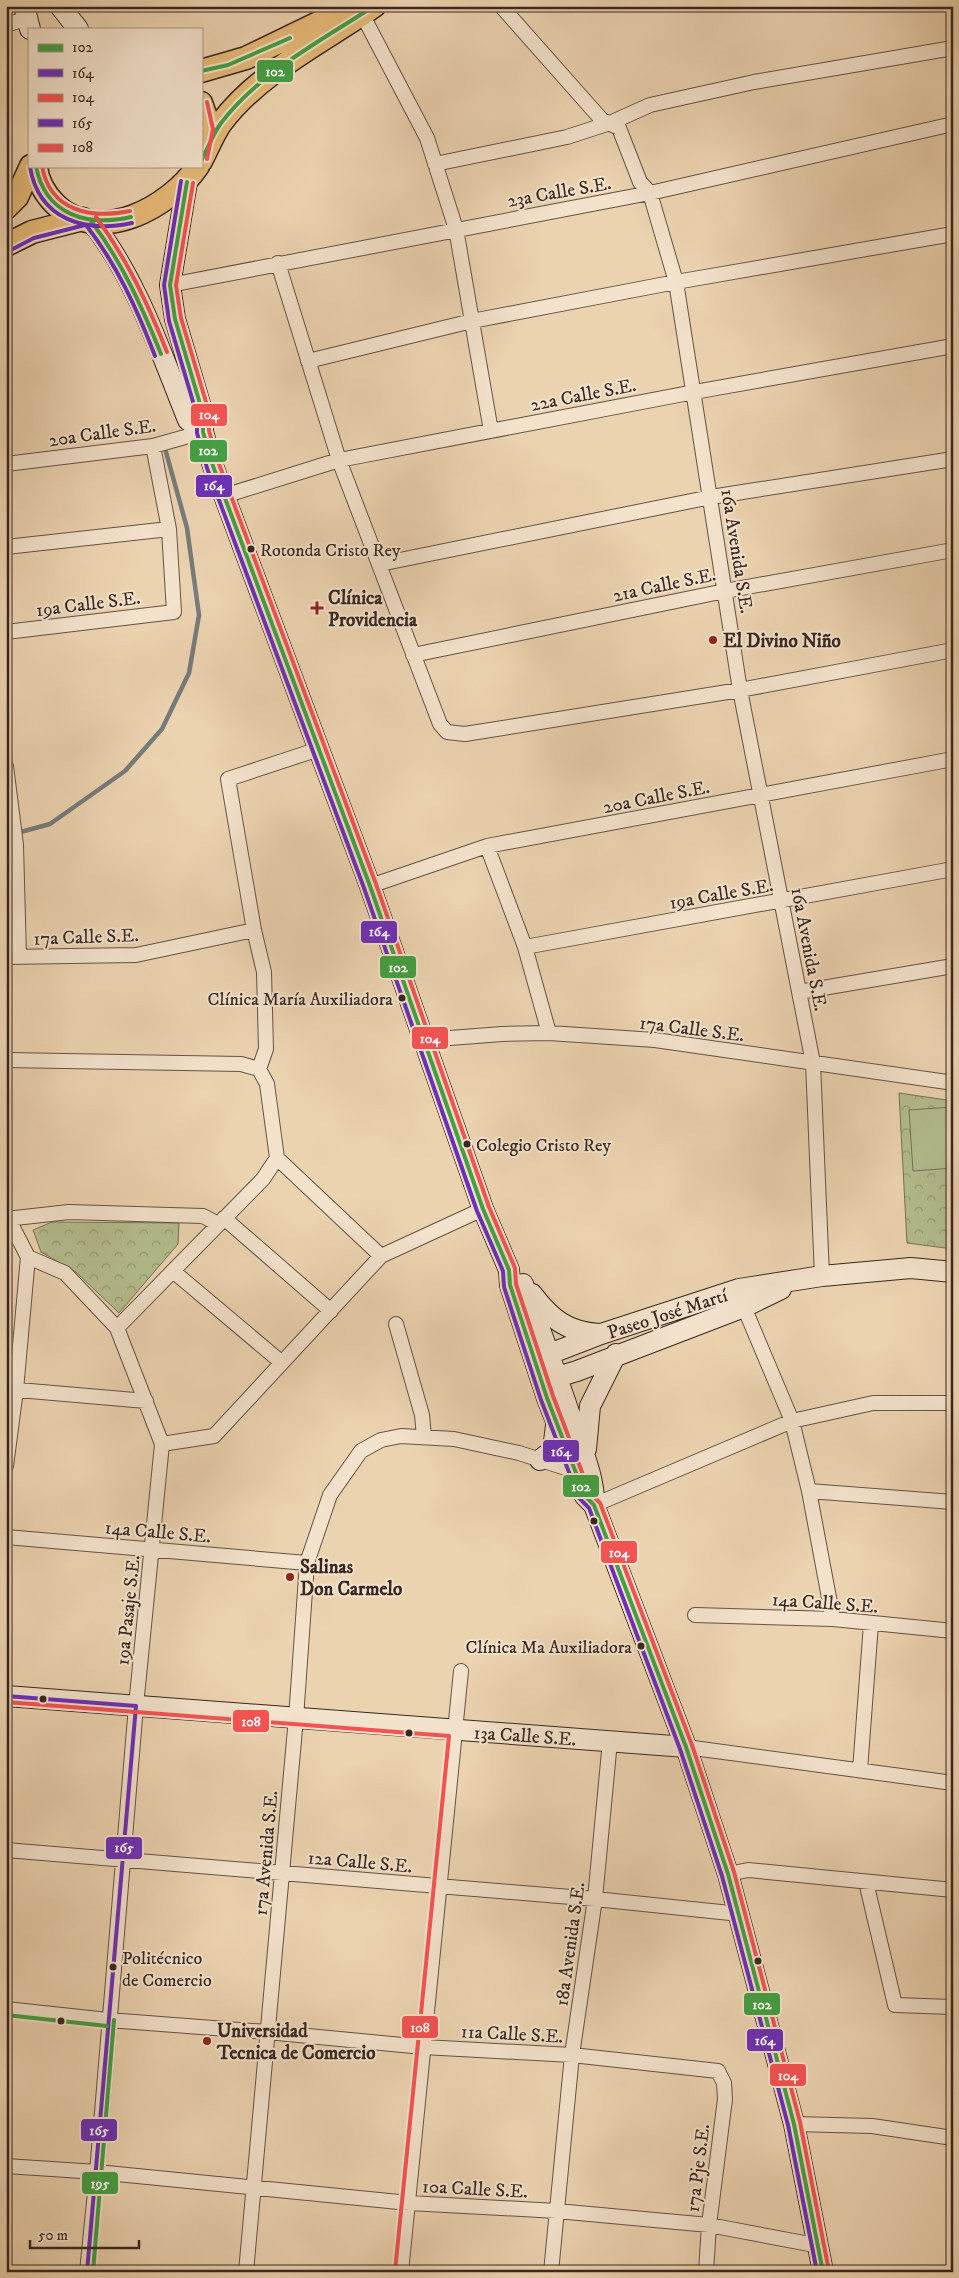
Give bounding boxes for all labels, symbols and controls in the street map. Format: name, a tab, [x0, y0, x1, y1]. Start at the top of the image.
legend	[28, 28, 202, 168]
text: 102	[72, 38, 94, 57]
line badge: 102	[256, 59, 294, 83]
text: 102	[265, 63, 286, 81]
text: 164	[72, 64, 94, 83]
text: 104	[72, 88, 94, 107]
text: 165	[72, 114, 93, 133]
text: 108	[72, 138, 93, 157]
street label: 23a Calle S.E.	[506, 172, 613, 213]
street label: 22a Calle S.E.	[528, 374, 638, 417]
line badge: 104	[190, 403, 228, 427]
text: 104	[199, 406, 220, 424]
street label: 20a Calle S.E.	[47, 415, 157, 452]
line badge: 102	[189, 439, 228, 463]
text: 102	[198, 442, 219, 460]
line badge: 164	[195, 474, 233, 498]
text: 164	[204, 477, 225, 495]
street label: 16a Avenida S.E.	[715, 487, 758, 615]
place label: Rotonda Cristo Rey	[260, 540, 401, 562]
marker: Rotonda Cristo Rey	[246, 544, 256, 554]
street label: 21a Calle S.E.	[611, 563, 718, 608]
street label: 19a Calle S.E.	[35, 587, 142, 622]
place label: Clínica Providencia	[328, 587, 418, 632]
marker: Clínica Providencia	[310, 601, 324, 615]
place label: El Divino Niño	[723, 630, 841, 653]
marker: El Divino Niño	[707, 634, 719, 646]
street label: 20a Calle S.E.	[601, 776, 712, 819]
street label: 19a Calle S.E.	[668, 874, 775, 915]
street label: 16a Avenida S.E.	[785, 885, 832, 1013]
line badge: 164	[360, 920, 398, 944]
text: 164	[369, 923, 390, 941]
street label: 17a Calle S.E.	[33, 924, 139, 951]
line badge: 102	[379, 955, 417, 979]
text: 102	[388, 959, 409, 977]
place label: Clínica María Auxiliadora	[207, 989, 393, 1011]
marker: Clínica María Auxiliadora	[397, 993, 407, 1003]
street label: 17a Calle S.E.	[638, 1012, 746, 1047]
line badge: 104	[411, 1026, 449, 1050]
text: 104	[420, 1030, 441, 1048]
place label: Colegio Cristo Rey	[476, 1135, 611, 1157]
marker: Colegio Cristo Rey	[462, 1139, 472, 1149]
street label: Paseo José Martí	[605, 1284, 731, 1345]
line badge: 164	[542, 1439, 580, 1463]
text: 164	[551, 1443, 572, 1461]
line badge: 102	[562, 1474, 600, 1498]
text: 102	[571, 1478, 592, 1496]
street label: 14a Calle S.E.	[104, 1516, 212, 1549]
unlabelled marker	[589, 1516, 599, 1526]
line badge: 104	[600, 1540, 638, 1564]
text: 104	[609, 1544, 630, 1562]
street label: 19a Pasaje S.E.	[111, 1554, 146, 1667]
place label: Salinas Don Carmelo	[300, 1556, 402, 1601]
marker: Salinas Don Carmelo	[284, 1571, 296, 1583]
street label: 14a Calle S.E.	[771, 1588, 879, 1619]
place label: Clínica Ma Auxiliadora	[465, 1637, 632, 1659]
marker: Clínica Ma Auxiliadora	[636, 1641, 646, 1651]
unlabelled marker	[38, 1694, 48, 1704]
line badge: 108	[232, 1709, 270, 1733]
text: 108	[241, 1713, 261, 1731]
street label: 13a Calle S.E.	[473, 1721, 577, 1752]
unlabelled marker	[404, 1728, 414, 1738]
street label: 17a Avenida S.E.	[250, 1789, 283, 1917]
line badge: 165	[105, 1836, 143, 1860]
text: 165	[114, 1839, 134, 1857]
street label: 12a Calle S.E.	[307, 1846, 413, 1879]
street label: 18a Avenida S.E.	[550, 1881, 591, 2008]
place label: Politécnico de Comercio	[122, 1948, 212, 1992]
unlabelled marker	[753, 1956, 763, 1966]
marker: Politécnico de Comercio	[108, 1962, 118, 1972]
line badge: 102	[743, 1992, 781, 2016]
text: 102	[752, 1996, 773, 2014]
line badge: 108	[401, 2015, 439, 2039]
unlabelled marker	[56, 2016, 66, 2026]
text: 108	[410, 2019, 430, 2037]
place label: Universidad Tecnica de Comercio	[216, 2020, 375, 2065]
street label: 11a Calle S.E.	[460, 2020, 564, 2049]
line badge: 164	[746, 2028, 784, 2052]
text: 164	[755, 2032, 776, 2050]
marker: Universidad Tecnica de Comercio	[201, 2035, 213, 2047]
line badge: 104	[769, 2063, 807, 2087]
text: 104	[778, 2067, 799, 2085]
line badge: 165	[80, 2118, 118, 2142]
text: 165	[89, 2122, 109, 2140]
street label: 17a Pje S.E.	[682, 2123, 715, 2214]
line badge: 195	[81, 2171, 119, 2195]
text: 195	[90, 2175, 110, 2193]
street label: 10a Calle S.E.	[422, 2175, 528, 2204]
scale bar	[30, 2218, 139, 2250]
text: 50 m	[38, 2226, 68, 2245]

